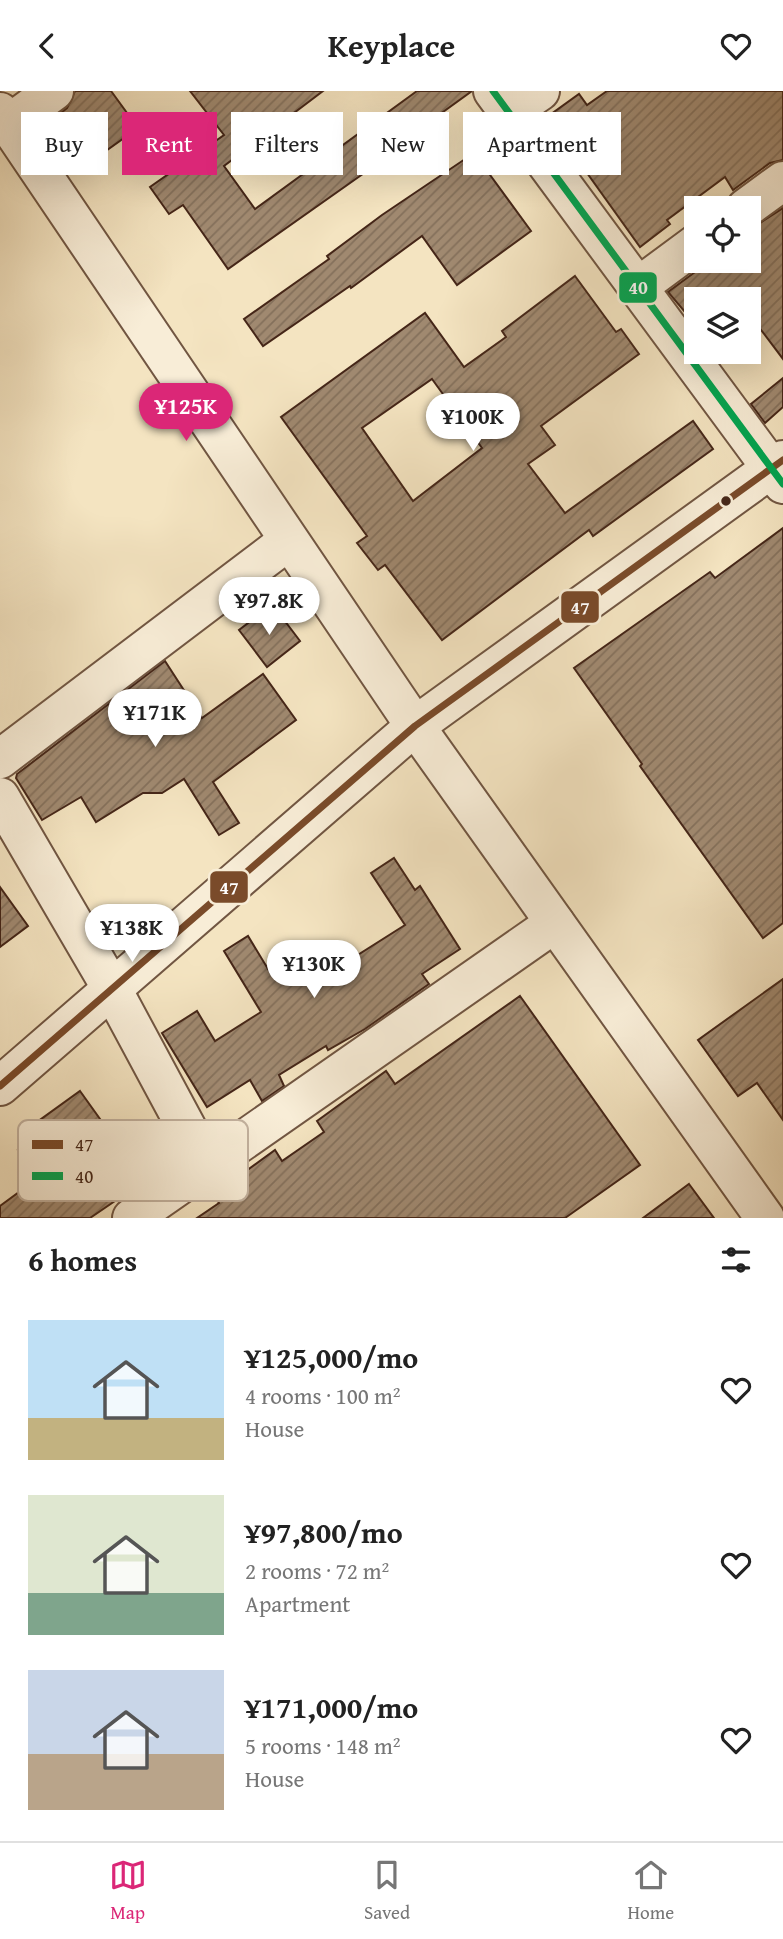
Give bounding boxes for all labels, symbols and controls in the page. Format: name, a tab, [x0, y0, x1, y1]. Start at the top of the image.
text: Keyplace	[328, 22, 455, 69]
icon: back	[28, 27, 66, 65]
icon: heart	[717, 27, 755, 65]
chip: Buy	[21, 112, 108, 175]
chip: Rent	[122, 112, 217, 175]
chip: Filters	[231, 112, 343, 175]
chip: New	[357, 112, 449, 175]
chip: Apartment	[463, 112, 621, 175]
map controls	[684, 196, 761, 364]
button: locate	[684, 196, 761, 273]
line badge: 40	[618, 271, 658, 304]
text: 40	[628, 273, 648, 301]
button: layers	[684, 287, 761, 364]
pin: ¥125K	[137, 383, 235, 443]
text: ¥125K	[155, 389, 217, 422]
pin: ¥100K	[424, 393, 522, 453]
text: ¥100K	[442, 399, 504, 432]
unlabelled marker	[719, 494, 733, 508]
pin: ¥97.8K	[212, 577, 326, 637]
text: ¥97.8K	[235, 583, 303, 616]
line badge: 47	[560, 590, 600, 624]
text: 47	[570, 593, 590, 621]
pin: ¥171K	[106, 689, 204, 749]
text: ¥171K	[124, 695, 186, 728]
line badge: 47	[209, 870, 249, 904]
text: 47	[219, 873, 239, 901]
pin: ¥138K	[83, 905, 181, 964]
text: ¥138K	[101, 910, 163, 943]
pin: ¥130K	[265, 941, 363, 1000]
text: ¥130K	[283, 946, 345, 979]
legend	[18, 1120, 248, 1201]
text: 47	[75, 1130, 93, 1158]
text: 40	[75, 1162, 93, 1190]
text: 6 homes	[28, 1238, 137, 1282]
icon: filters	[717, 1241, 755, 1279]
text: ¥125,000/mo	[245, 1335, 418, 1379]
icon: home	[84, 1348, 168, 1432]
icon: heart	[717, 1371, 755, 1409]
text: 4 rooms · 100 m²	[245, 1379, 400, 1412]
text: House	[245, 1412, 304, 1445]
text: ¥97,800/mo	[245, 1510, 403, 1554]
icon: home	[84, 1523, 168, 1607]
icon: heart	[717, 1546, 755, 1584]
text: 2 rooms · 72 m²	[245, 1554, 389, 1587]
text: Apartment	[245, 1587, 350, 1620]
text: ¥171,000/mo	[245, 1685, 418, 1729]
icon: home	[84, 1698, 168, 1782]
icon: heart	[717, 1721, 755, 1759]
text: 5 rooms · 148 m²	[245, 1729, 400, 1762]
text: House	[245, 1762, 304, 1795]
tab: Map	[109, 1856, 147, 1926]
tab: Saved	[364, 1856, 410, 1926]
tab: Home	[628, 1856, 674, 1926]

